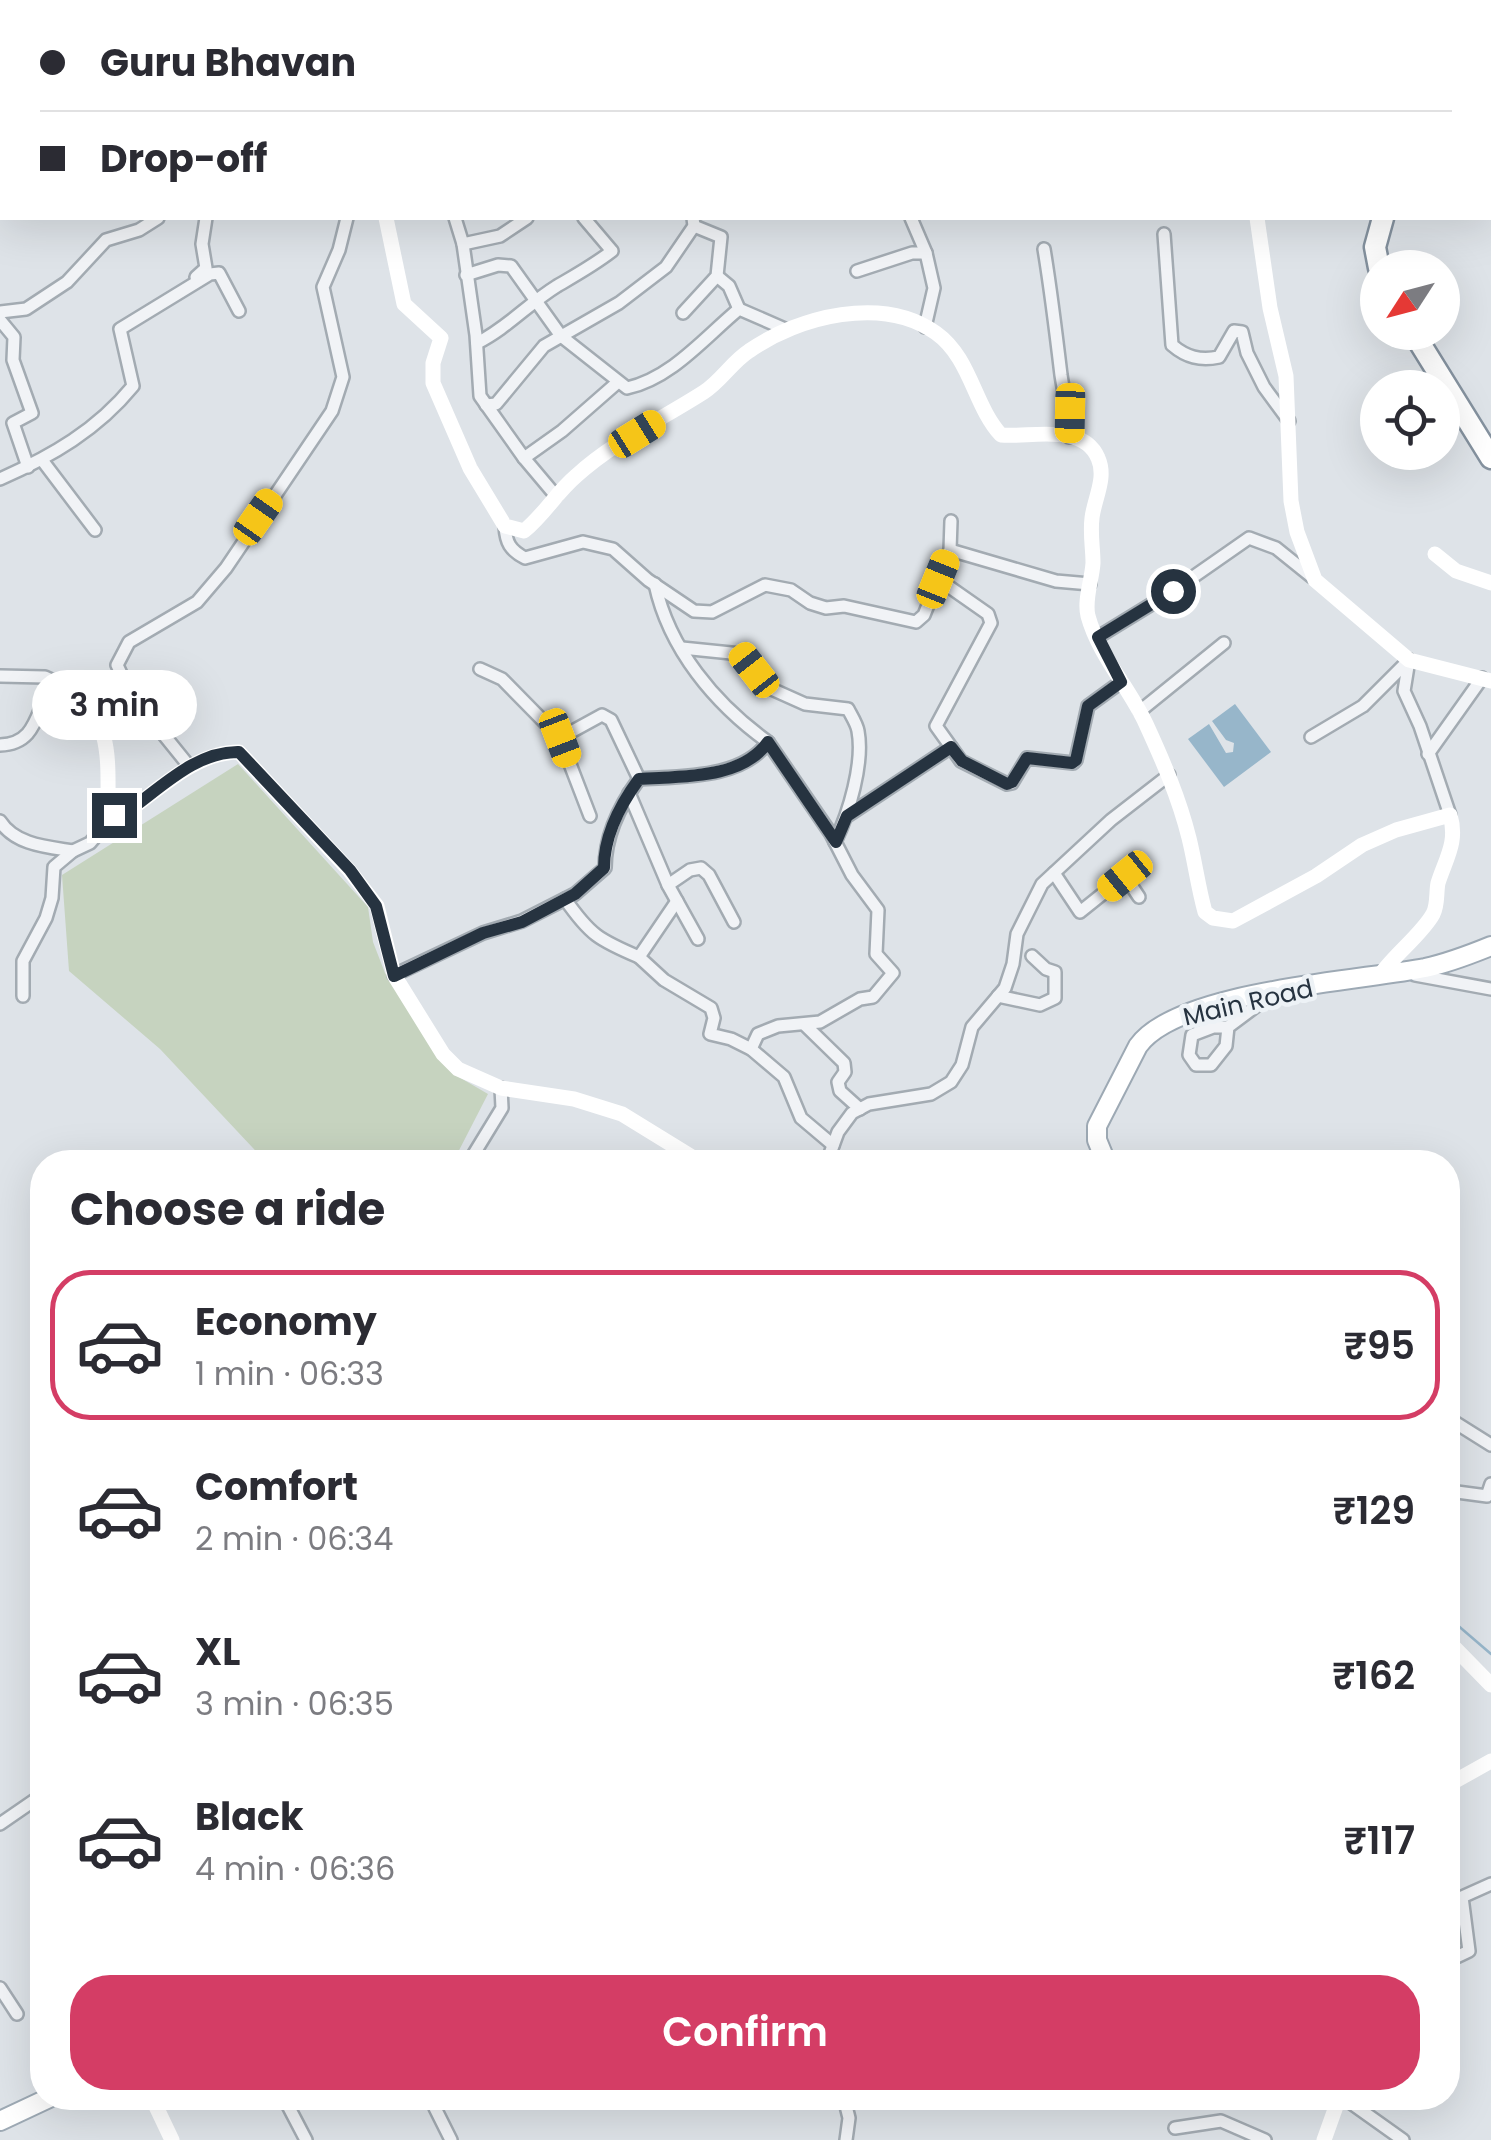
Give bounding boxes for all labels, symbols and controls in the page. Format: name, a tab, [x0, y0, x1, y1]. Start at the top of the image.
text: Guru Bhavan	[100, 36, 356, 89]
text: Drop-off	[100, 132, 268, 185]
north arrow	[1360, 250, 1460, 350]
map controls	[1360, 250, 1460, 470]
button: locate	[1360, 370, 1460, 470]
car	[1054, 383, 1086, 443]
car	[604, 405, 670, 463]
car	[229, 484, 287, 550]
car	[913, 546, 963, 612]
route start	[1151, 569, 1196, 614]
car	[724, 637, 784, 703]
callout: 3 min	[32, 670, 196, 740]
text: 3 min	[69, 682, 160, 727]
car	[535, 705, 585, 771]
route end	[92, 793, 137, 838]
car	[1092, 845, 1158, 907]
street label: Main Road	[1180, 971, 1316, 1034]
text: Choose a ride	[70, 1178, 385, 1241]
text: Economy	[195, 1295, 377, 1348]
icon: car	[75, 1300, 165, 1390]
text: ₹95	[1344, 1319, 1415, 1372]
text: 1 min · 06:33	[195, 1351, 384, 1396]
text: Comfort	[195, 1460, 358, 1513]
icon: car	[75, 1465, 165, 1555]
text: ₹129	[1332, 1484, 1415, 1537]
text: 2 min · 06:34	[195, 1516, 393, 1561]
text: XL	[195, 1625, 240, 1678]
icon: car	[75, 1630, 165, 1720]
text: ₹162	[1332, 1649, 1415, 1702]
text: 3 min · 06:35	[195, 1681, 394, 1726]
text: Black	[195, 1790, 304, 1843]
icon: car	[75, 1795, 165, 1885]
text: ₹117	[1343, 1814, 1415, 1867]
text: 4 min · 06:36	[195, 1846, 395, 1891]
button: Confirm	[70, 1975, 1420, 2090]

